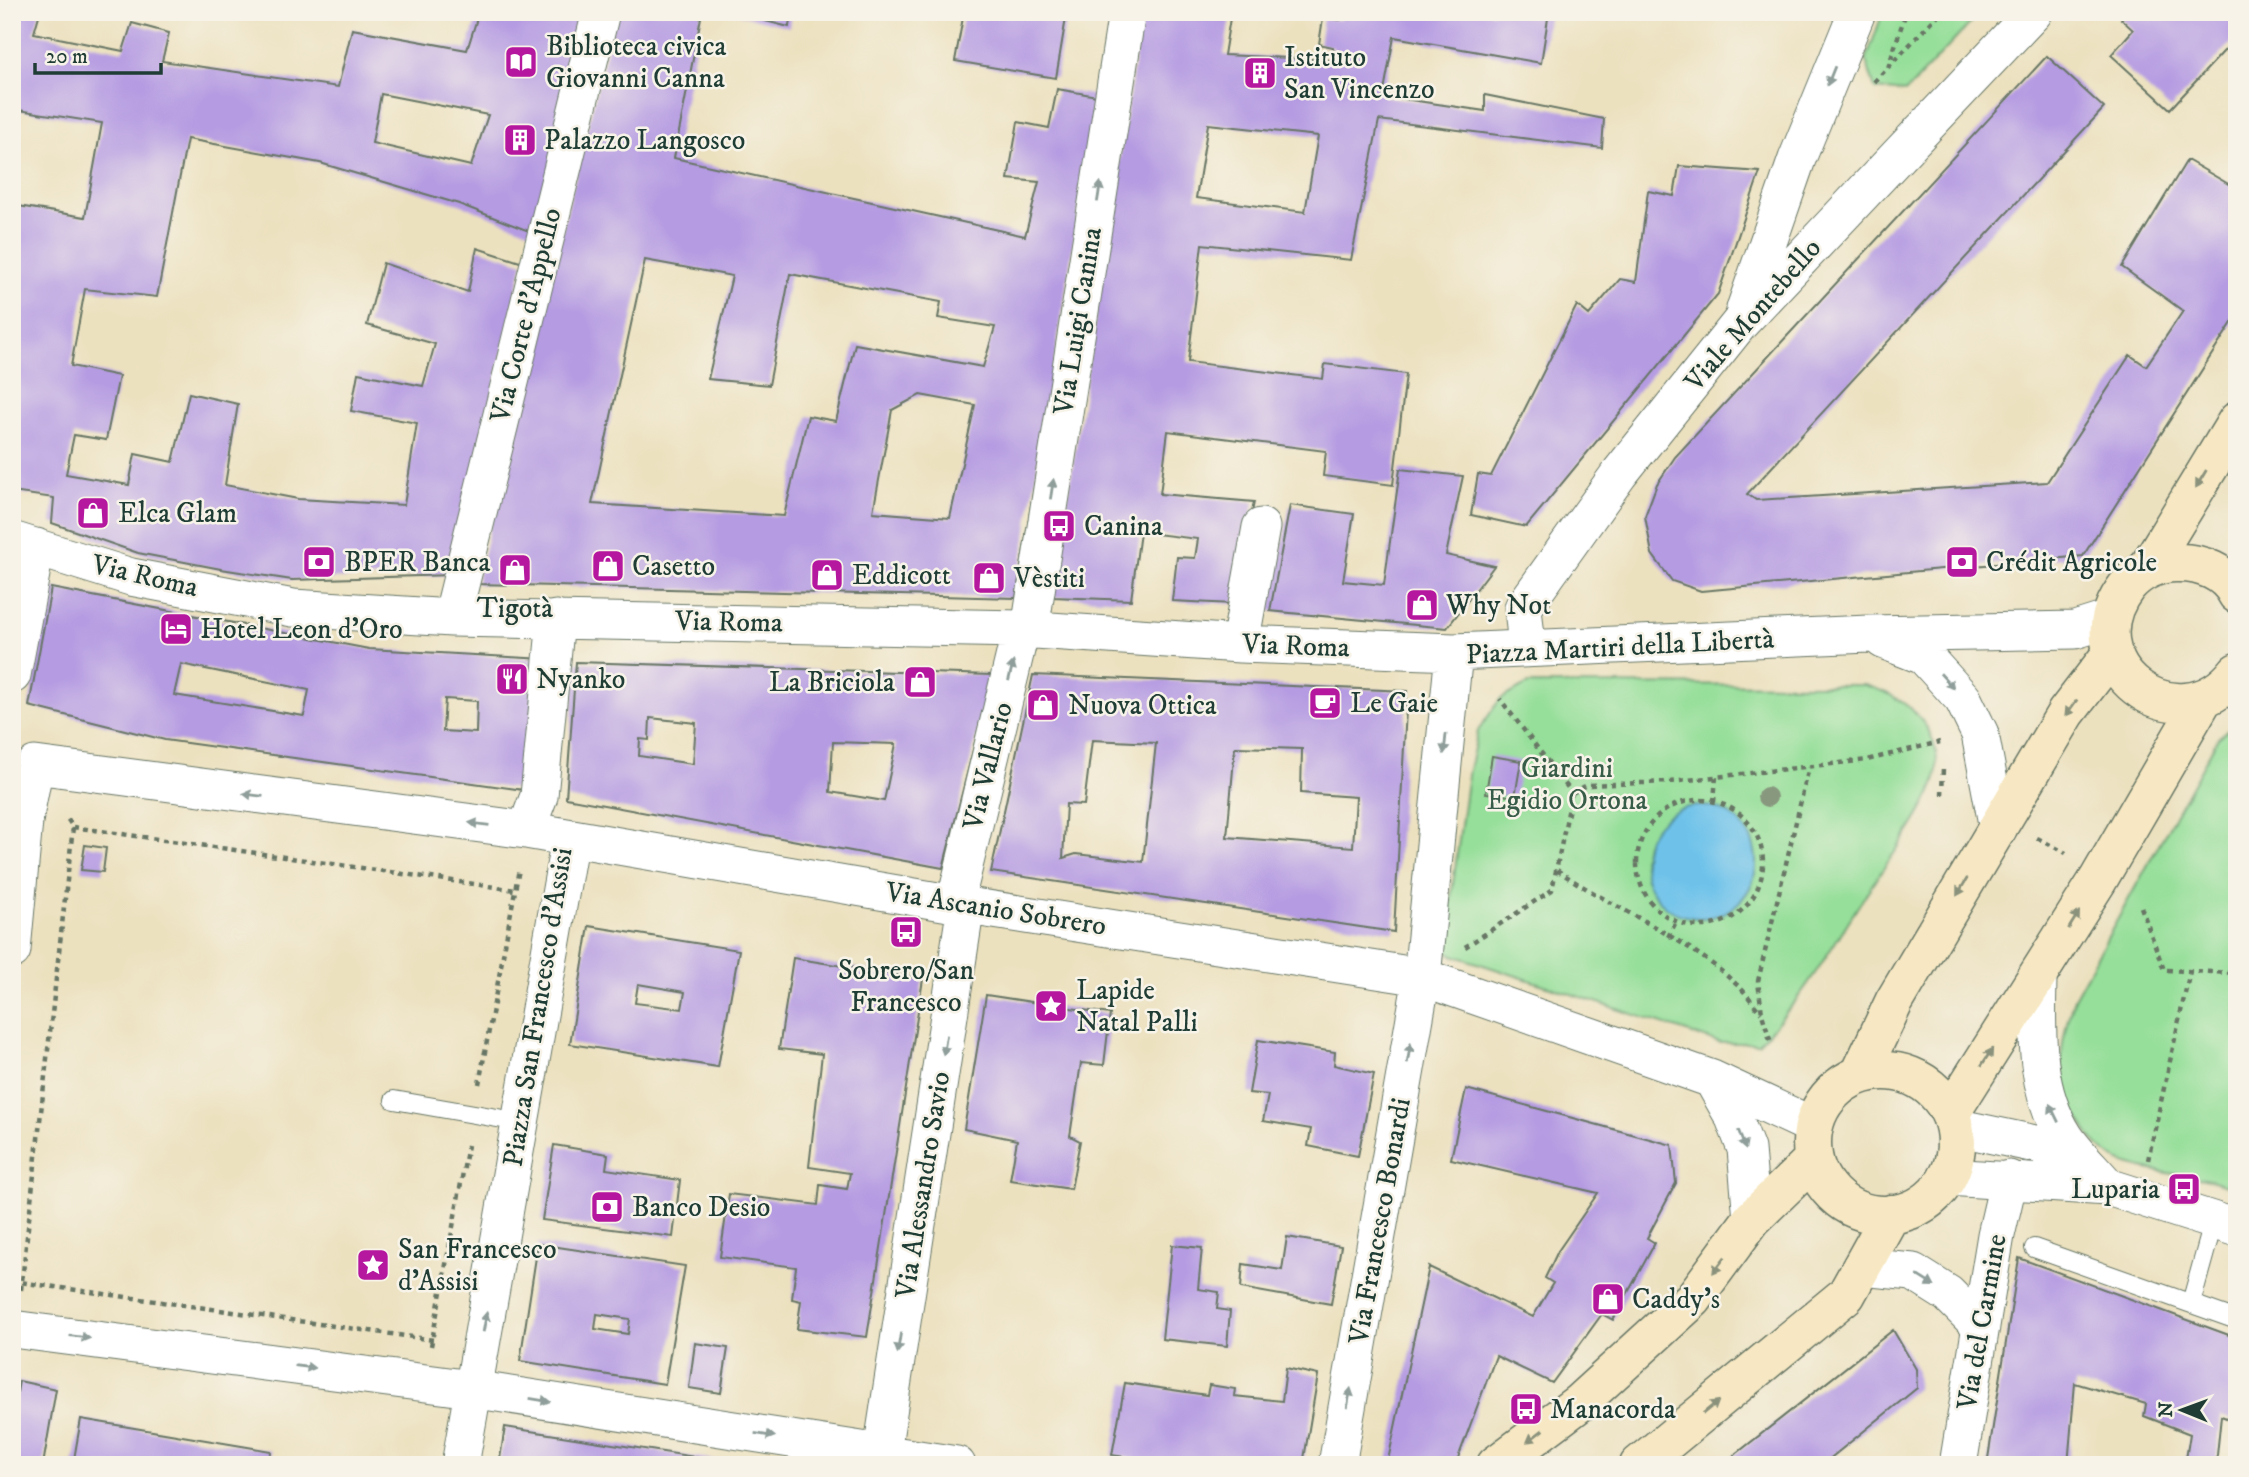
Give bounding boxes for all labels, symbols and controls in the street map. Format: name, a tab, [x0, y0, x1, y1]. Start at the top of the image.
place label: Biblioteca civica Giovanni Canna	[546, 29, 726, 96]
scale bar	[35, 32, 161, 76]
place label: Istituto San Vincenzo	[1284, 40, 1435, 107]
library icon: Biblioteca civica Giovanni Canna	[502, 43, 540, 81]
text: 20 m	[46, 44, 88, 70]
building icon: Istituto San Vincenzo	[1241, 54, 1279, 92]
one-way arrow	[1826, 65, 1837, 86]
building icon: Palazzo Langosco	[501, 121, 539, 159]
place label: Palazzo Langosco	[544, 123, 745, 158]
one-way arrow	[1094, 181, 1105, 203]
street label: Via Corte d'Appello	[482, 204, 570, 427]
street label: Via Luigi Canina	[1046, 225, 1110, 418]
street label: Viale Montebello	[1676, 231, 1829, 399]
one-way arrow	[2195, 470, 2208, 489]
one-way arrow	[1047, 478, 1058, 500]
shop icon: Elca Glam	[74, 494, 112, 532]
place label: Elca Glam	[118, 496, 237, 531]
bus stop icon: Canina	[1040, 507, 1078, 545]
place label: Canina	[1084, 509, 1163, 544]
bank icon: BPER Banca	[300, 543, 338, 581]
bank icon: Crédit Agricole	[1943, 543, 1981, 581]
place label: BPER Banca	[344, 545, 490, 580]
place label: Crédit Agricole	[1986, 545, 2157, 580]
street label: Via Roma	[88, 547, 201, 605]
shop icon: Casetto	[589, 547, 627, 585]
place label: Casetto	[632, 549, 715, 584]
shop icon: Tigotà	[496, 551, 534, 589]
shop icon: Eddicott	[808, 556, 846, 594]
place label: Eddicott	[852, 558, 951, 593]
shop icon: Vèstiti	[970, 559, 1008, 597]
place label: Vèstiti	[1013, 561, 1085, 596]
shop icon: Why Not	[1403, 586, 1441, 624]
place label: Why Not	[1445, 588, 1551, 623]
place label: Tigotà	[477, 591, 553, 626]
street label: Via Roma	[674, 604, 783, 640]
hotel icon: Hotel Leon d'Oro	[157, 610, 195, 648]
place label: Hotel Leon d'Oro	[200, 612, 403, 647]
street label: Piazza Martiri della Libertà	[1465, 621, 1775, 673]
street label: Via Roma	[1241, 627, 1351, 665]
one-way arrow	[1006, 659, 1017, 681]
restaurant icon: Nyanko	[493, 660, 531, 698]
place label: Nyanko	[536, 662, 625, 697]
shop icon: La Briciola	[901, 663, 939, 701]
place label: La Briciola	[769, 665, 895, 700]
one-way arrow	[1938, 672, 1954, 689]
cafe icon: Le Gaie	[1306, 684, 1344, 722]
shop icon: Nuova Ottica	[1024, 686, 1062, 724]
place label: Le Gaie	[1350, 686, 1438, 721]
place label: Nuova Ottica	[1068, 688, 1217, 723]
street label: Via Vallario	[955, 698, 1021, 835]
one-way arrow	[2064, 699, 2078, 717]
one-way arrow	[1439, 733, 1450, 755]
park label: Giardini Egidio Ortona	[1487, 751, 1648, 818]
one-way arrow	[242, 790, 264, 801]
one-way arrow	[468, 819, 490, 830]
street label: Piazza San Francesco d'Assisi	[495, 845, 581, 1169]
street label: Via Ascanio Sobrero	[882, 874, 1109, 944]
one-way arrow	[1956, 878, 1969, 897]
one-way arrow	[2067, 910, 2080, 930]
bus stop icon: Sobrero/San Francesco	[887, 913, 925, 951]
place label: Sobrero/San Francesco	[838, 953, 974, 1020]
place label: Lapide Natal Palli	[1076, 973, 1198, 1040]
place icon: Lapide Natal Palli	[1032, 987, 1070, 1025]
one-way arrow	[939, 1034, 950, 1056]
one-way arrow	[1404, 1042, 1415, 1064]
one-way arrow	[1981, 1047, 1994, 1067]
street label: Via Alessandro Savio	[888, 1069, 958, 1302]
street label: Via Francesco Bonardi	[1341, 1095, 1419, 1348]
one-way arrow	[2048, 1103, 2059, 1123]
one-way arrow	[1737, 1129, 1748, 1150]
bus stop icon: Luparia	[2165, 1170, 2203, 1208]
place label: Luparia	[2071, 1172, 2160, 1207]
bank icon: Banco Desio	[588, 1188, 626, 1226]
place label: Banco Desio	[632, 1190, 770, 1225]
street label: Via del Carmine	[1949, 1231, 2015, 1414]
place label: San Francesco d'Assisi	[398, 1232, 557, 1299]
place icon: San Francesco d'Assisi	[354, 1246, 392, 1284]
one-way arrow	[1712, 1256, 1726, 1274]
one-way arrow	[1917, 1274, 1936, 1287]
shop icon: Caddy's	[1589, 1280, 1627, 1318]
place label: Caddy's	[1632, 1282, 1720, 1317]
one-way arrow	[479, 1311, 490, 1333]
one-way arrow	[69, 1332, 91, 1343]
one-way arrow	[893, 1332, 904, 1354]
one-way arrow	[295, 1362, 317, 1373]
north arrow	[2148, 1376, 2218, 1446]
one-way arrow	[1343, 1386, 1354, 1408]
bus stop icon: Manacorda	[1507, 1390, 1545, 1428]
place label: Manacorda	[1550, 1392, 1676, 1427]
one-way arrow	[529, 1395, 551, 1406]
one-way arrow	[1702, 1399, 1720, 1414]
text: N	[2155, 1401, 2178, 1418]
one-way arrow	[1526, 1428, 1544, 1443]
one-way arrow	[754, 1429, 776, 1440]

